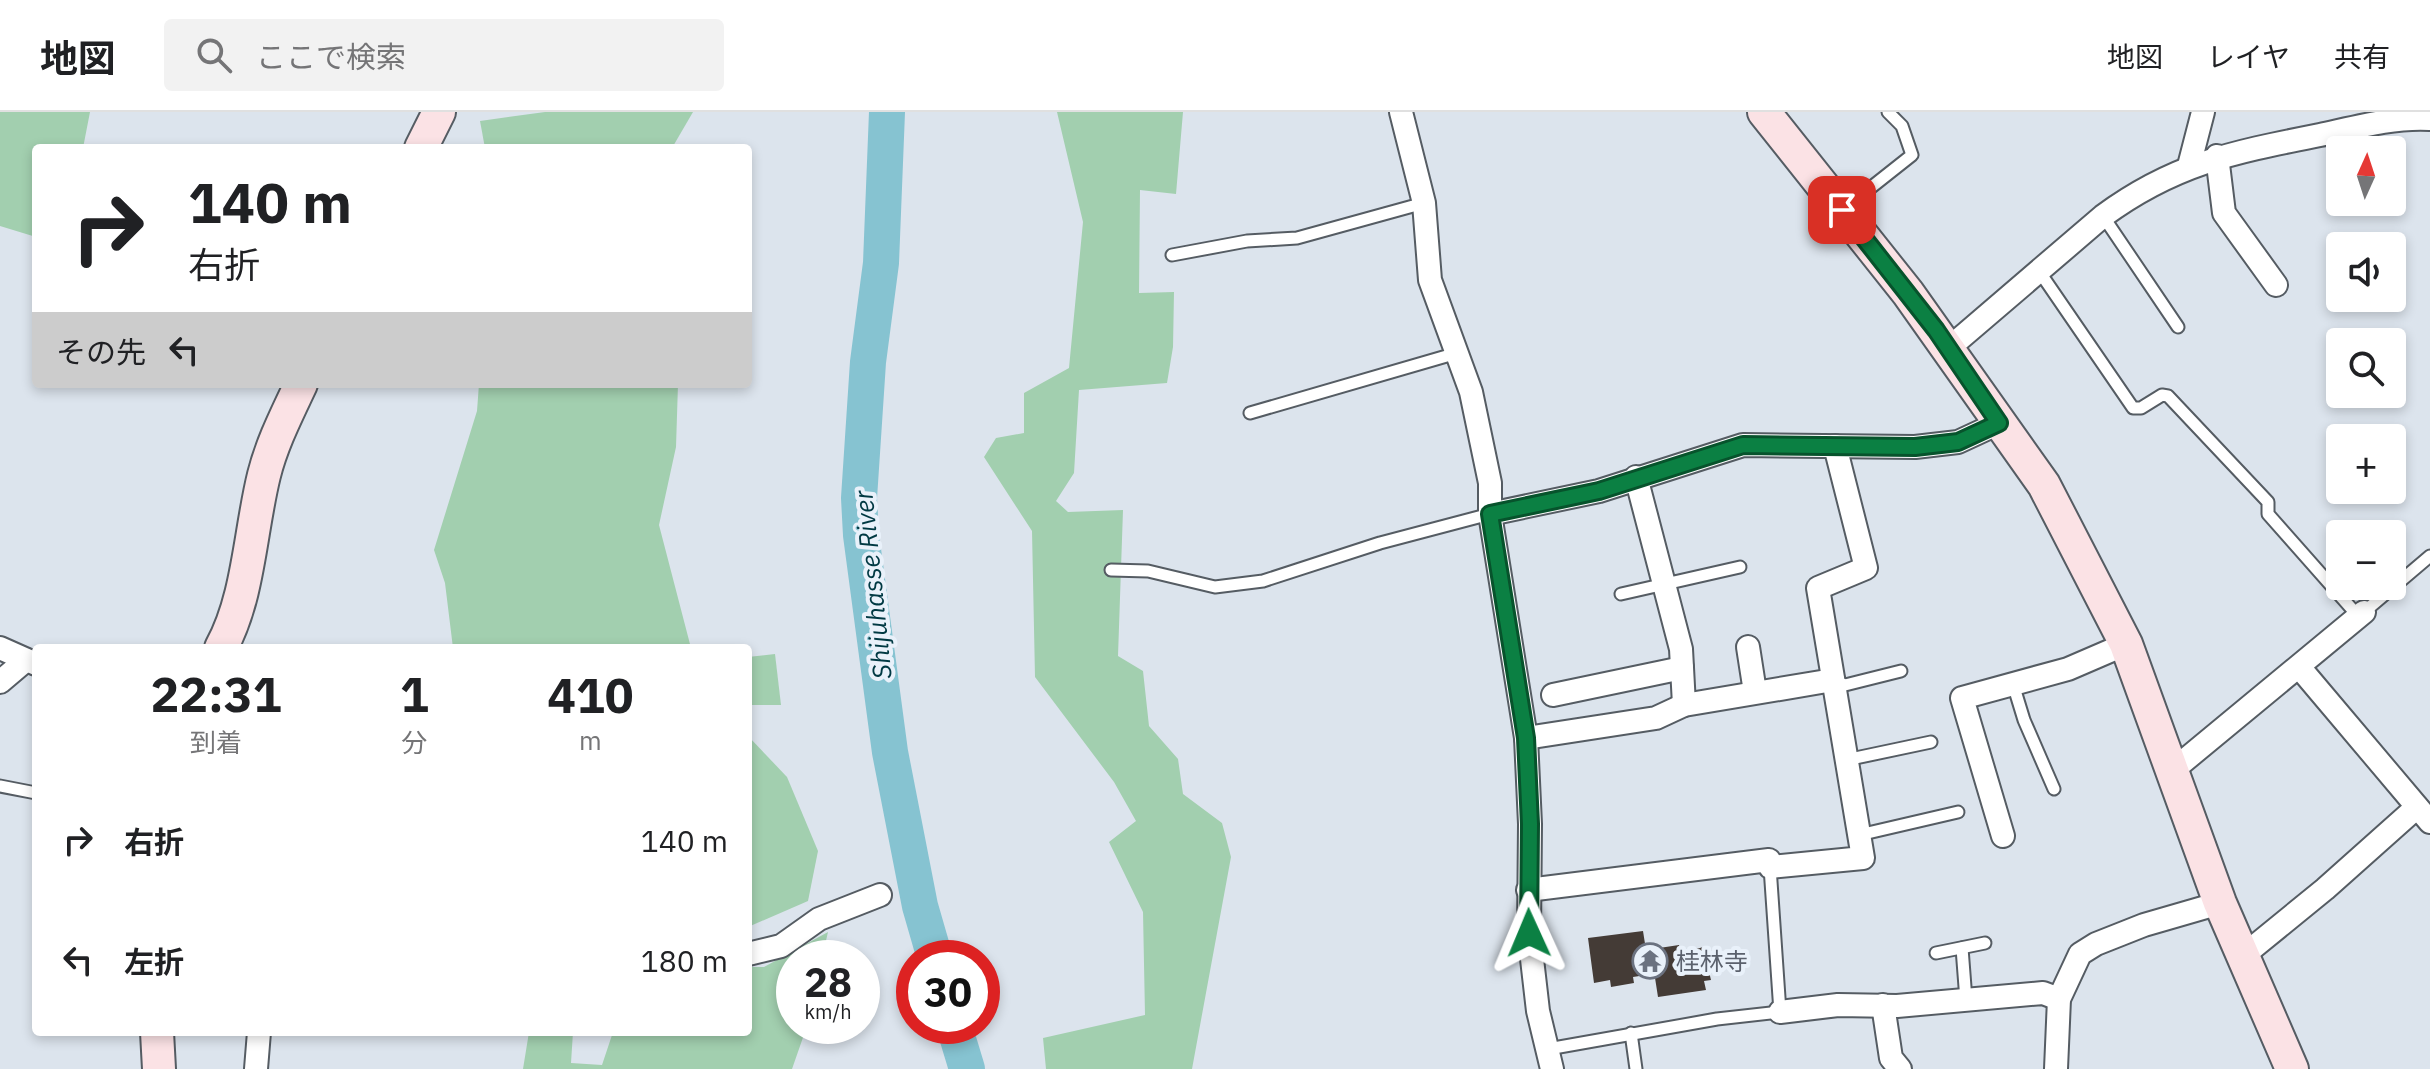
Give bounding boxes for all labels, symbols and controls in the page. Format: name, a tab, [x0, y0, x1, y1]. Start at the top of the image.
search box	[164, 19, 724, 91]
text: 地図	[40, 33, 116, 82]
icon: search	[192, 33, 236, 77]
text: ここで検索	[256, 37, 406, 76]
text: 地図	[2107, 38, 2163, 75]
text: レイヤ	[2207, 38, 2290, 75]
text: 共有	[2334, 38, 2390, 75]
north arrow	[2326, 136, 2406, 216]
map controls	[2326, 136, 2406, 600]
text: 140 m	[188, 166, 352, 238]
icon: right	[56, 176, 160, 280]
pin	[1808, 176, 1876, 244]
icon: arrive	[1820, 188, 1864, 232]
button: sound	[2326, 232, 2406, 312]
text: 右折	[188, 241, 260, 288]
icon: left	[162, 328, 206, 372]
button: search	[2326, 328, 2406, 408]
text: その先	[56, 332, 146, 371]
button: +	[2326, 424, 2406, 504]
water label: Shijuhasse River	[845, 487, 899, 681]
button: −	[2326, 520, 2406, 600]
text: 22:31	[150, 663, 281, 725]
text: 1	[400, 663, 429, 725]
text: 410	[547, 664, 634, 726]
text: m	[579, 723, 602, 757]
text: 到着	[190, 725, 242, 759]
text: 分	[401, 725, 427, 759]
icon: right	[56, 818, 100, 862]
text: 140 m	[641, 821, 728, 860]
text: 右折	[124, 822, 184, 861]
position arrow	[1487, 891, 1571, 975]
icon: left	[56, 938, 100, 982]
speed limit sign: 30	[896, 940, 1000, 1044]
text: 180 m	[641, 941, 728, 980]
text: 左折	[124, 942, 184, 981]
temple icon: 桂林寺	[1631, 942, 1669, 980]
place label: 桂林寺	[1676, 945, 1748, 977]
text: 28	[804, 956, 852, 1008]
text: km/h	[804, 998, 852, 1025]

